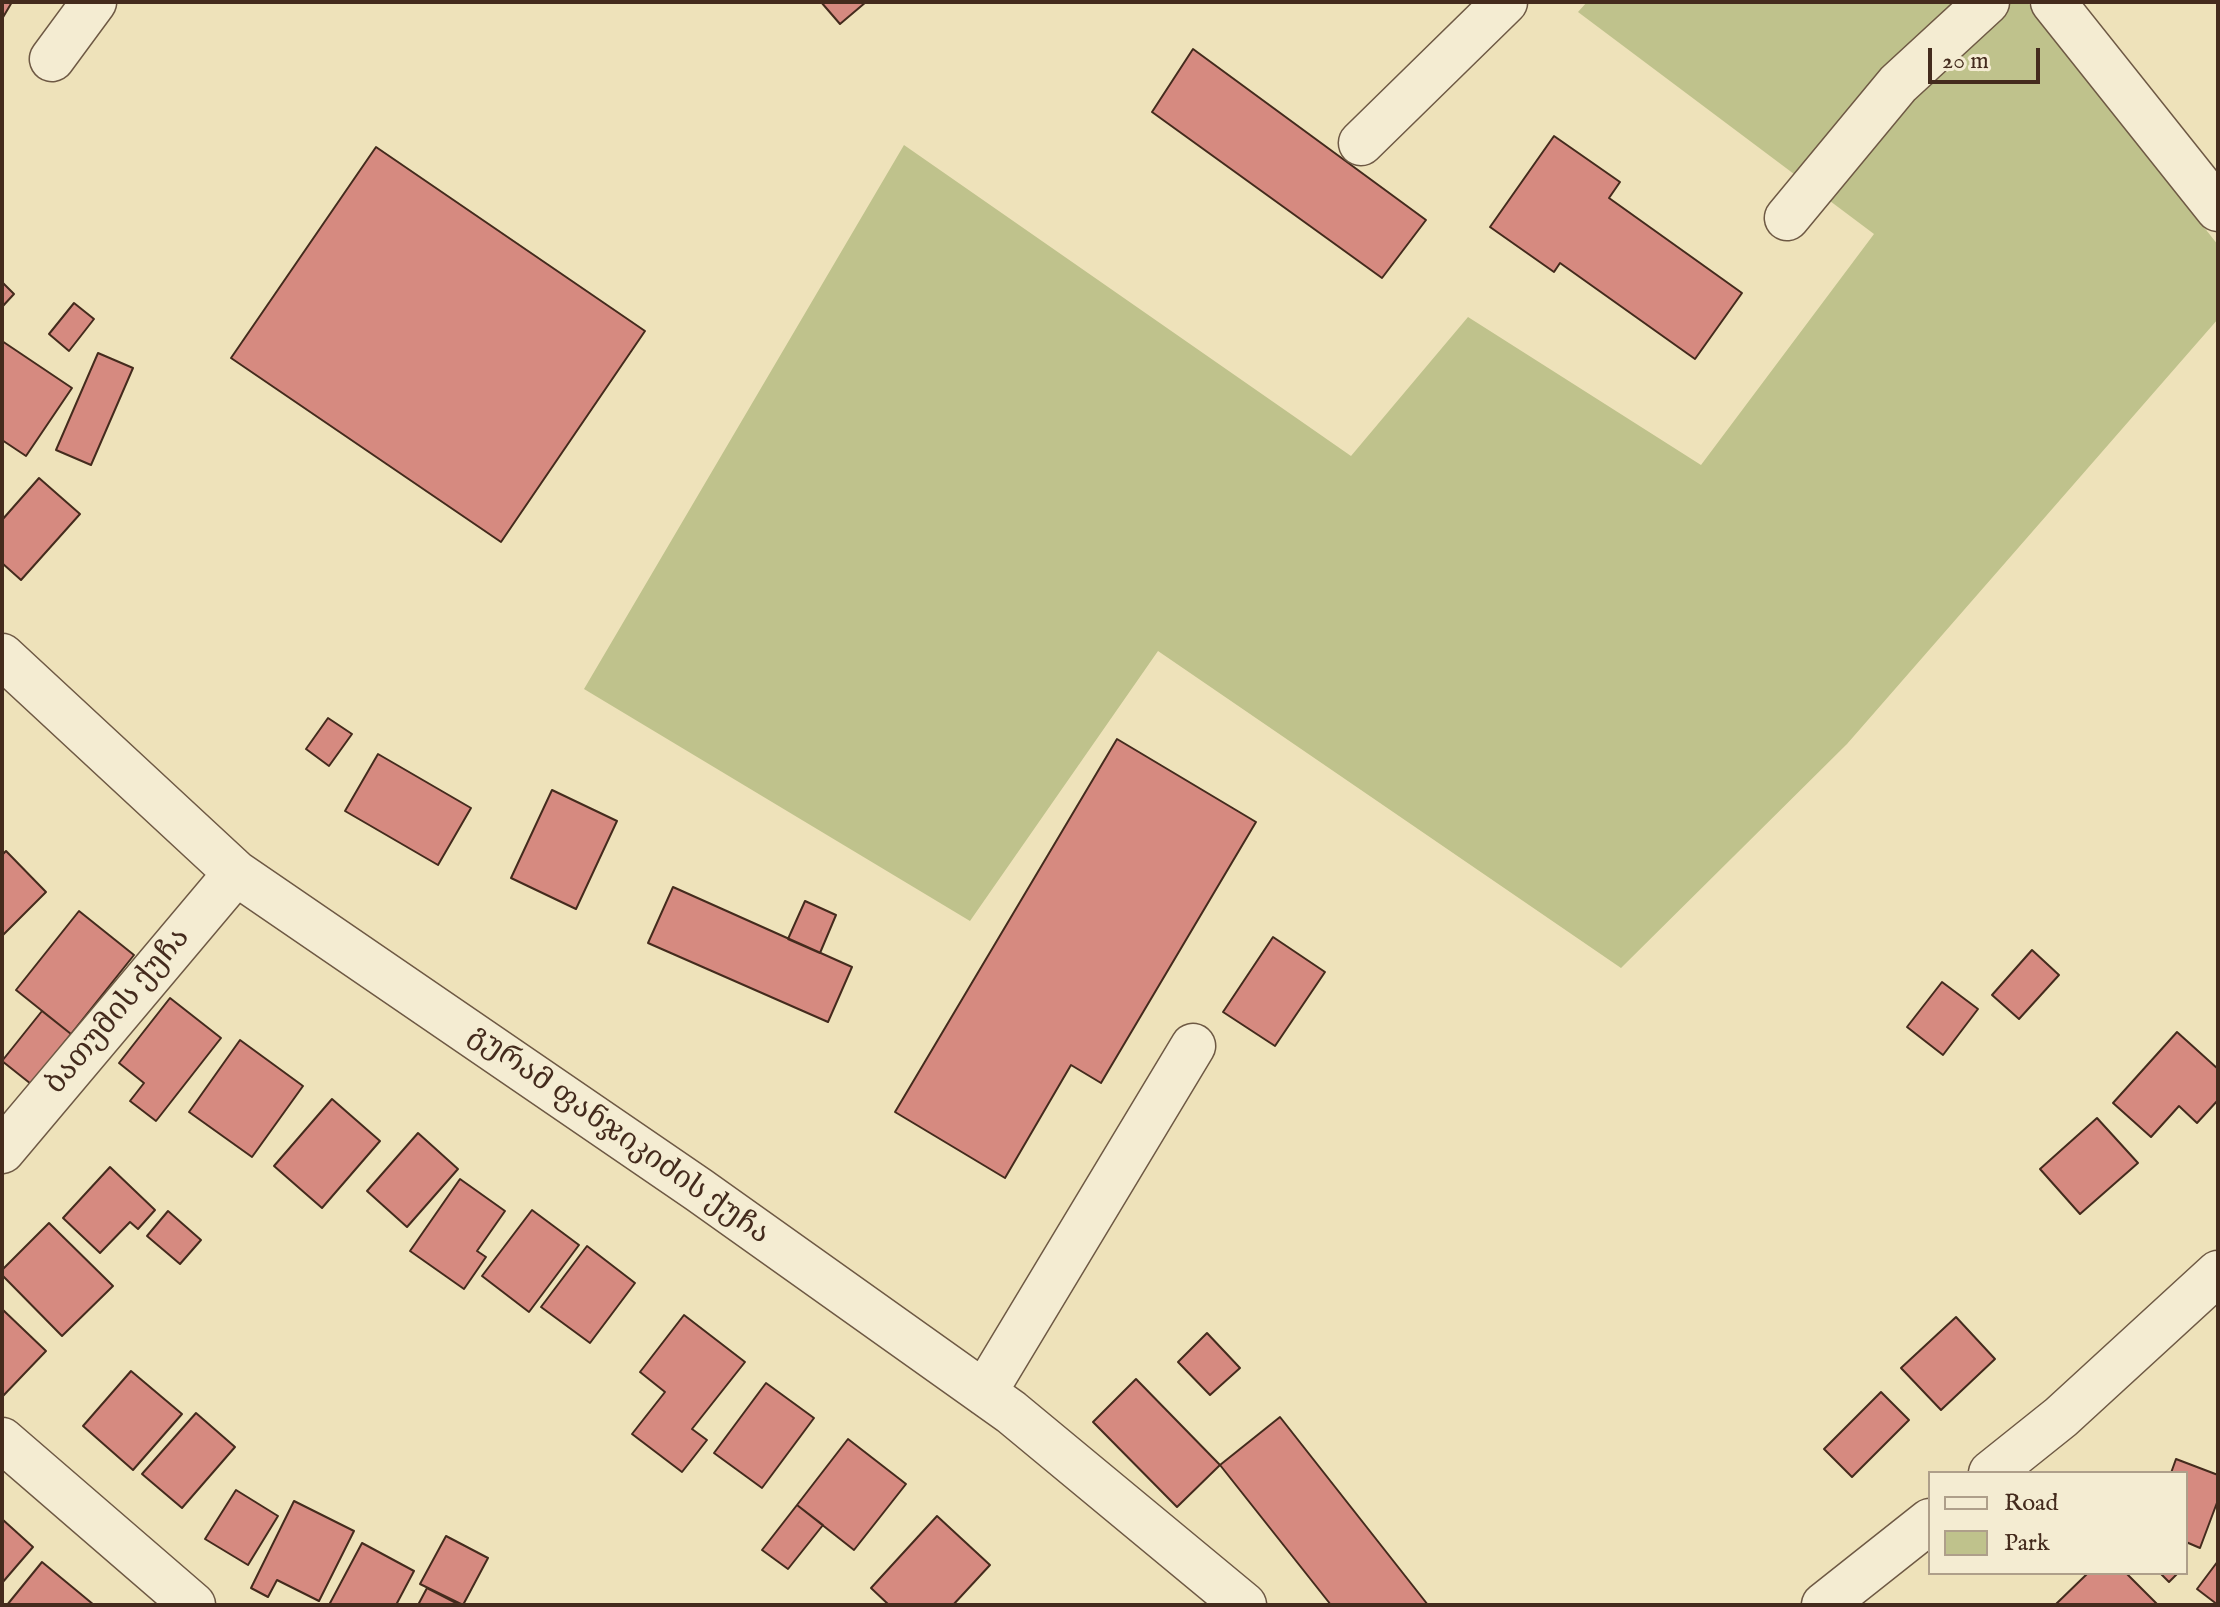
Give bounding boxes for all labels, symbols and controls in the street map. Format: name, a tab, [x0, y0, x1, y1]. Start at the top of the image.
scale bar	[1932, 32, 2044, 82]
text: 20 m	[1942, 46, 1989, 77]
street label: ბათუმის ქუჩა	[39, 921, 199, 1103]
street label: გურამ ფანჯიკიძის ქუჩა	[461, 1018, 775, 1254]
legend	[1928, 1471, 2188, 1575]
text: Road	[2004, 1488, 2058, 1519]
text: Park	[2004, 1528, 2050, 1559]

